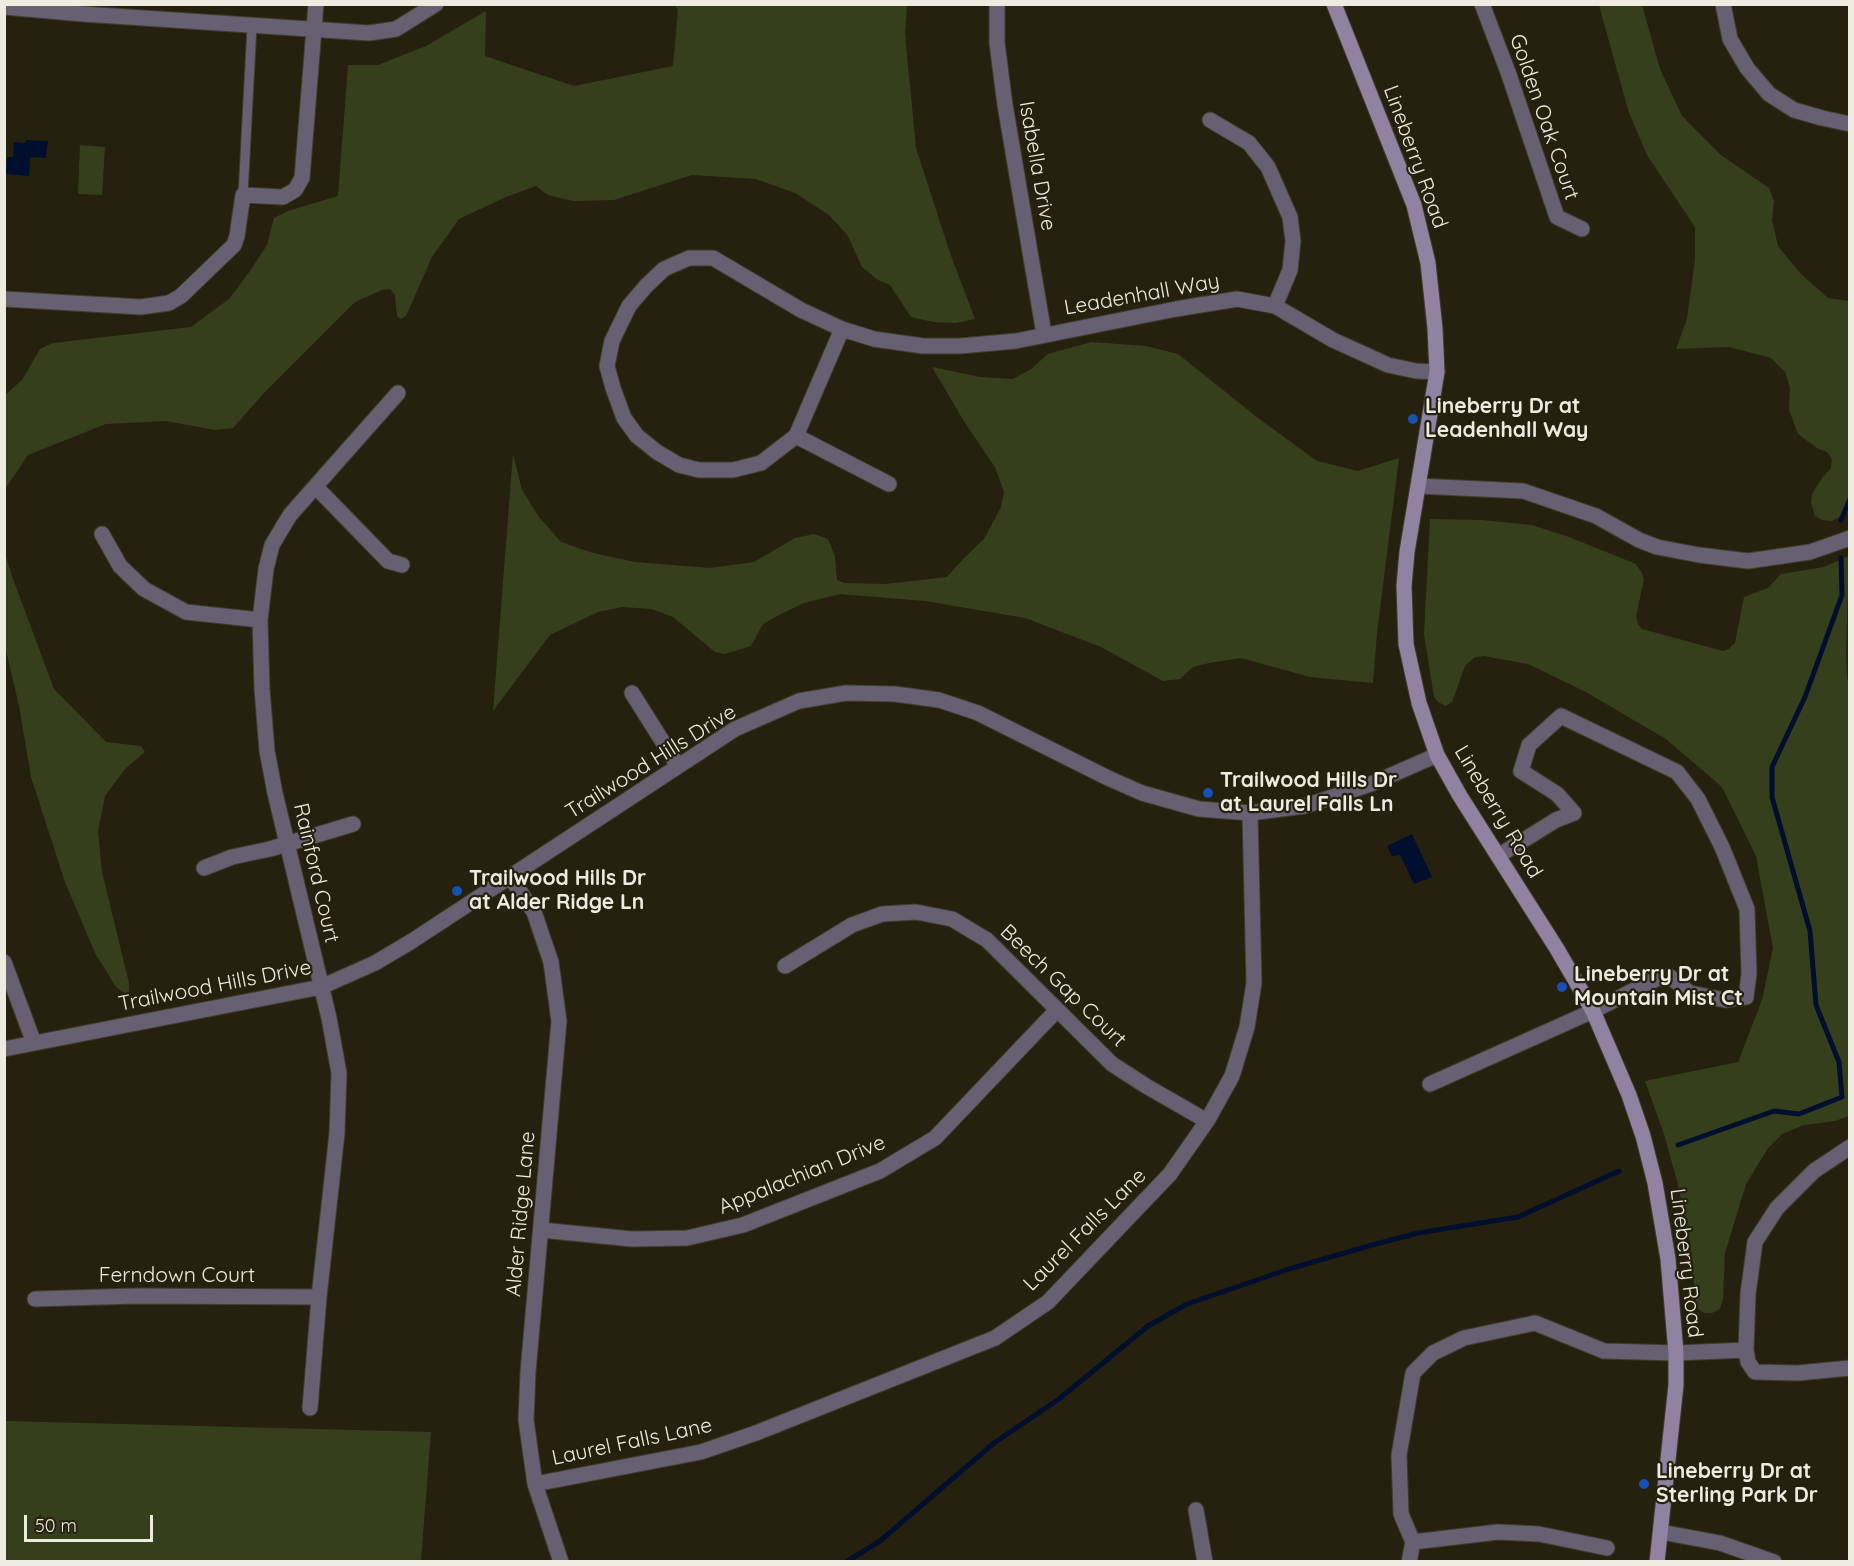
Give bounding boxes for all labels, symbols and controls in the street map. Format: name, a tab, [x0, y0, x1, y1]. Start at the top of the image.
street label: Golden Oak Court	[1504, 31, 1584, 203]
street label: Lineberry Road	[1377, 82, 1453, 232]
street label: Isabella Drive	[1013, 99, 1061, 233]
street label: Leadenhall Way	[1062, 269, 1222, 321]
place label: Lineberry Dr at Leadenhall Way	[1425, 394, 1588, 444]
marker: Lineberry Dr at Leadenhall Way	[1406, 412, 1420, 426]
street label: Trailwood Hills Drive	[561, 699, 741, 825]
street label: Lineberry Road	[1449, 741, 1547, 883]
place label: Trailwood Hills Dr at Laurel Falls Ln	[1220, 768, 1397, 818]
marker: Trailwood Hills Dr at Laurel Falls Ln	[1201, 786, 1215, 800]
street label: Rainford Court	[288, 801, 344, 945]
place label: Trailwood Hills Dr at Alder Ridge Ln	[469, 866, 646, 916]
marker: Trailwood Hills Dr at Alder Ridge Ln	[450, 884, 464, 898]
street label: Beech Gap Court	[995, 919, 1131, 1053]
street label: Trailwood Hills Drive	[116, 955, 314, 1017]
place label: Lineberry Dr at Mountain Mist Ct	[1574, 962, 1743, 1012]
marker: Lineberry Dr at Mountain Mist Ct	[1555, 980, 1569, 994]
street label: Alder Ridge Lane	[501, 1130, 541, 1298]
street label: Appalachian Drive	[715, 1130, 889, 1220]
street label: Laurel Falls Lane	[1018, 1163, 1152, 1297]
street label: Lineberry Road	[1664, 1187, 1708, 1339]
street label: Ferndown Court	[99, 1263, 255, 1289]
street label: Laurel Falls Lane	[550, 1413, 714, 1471]
place label: Lineberry Dr at Sterling Park Dr	[1656, 1459, 1818, 1509]
marker: Lineberry Dr at Sterling Park Dr	[1637, 1477, 1651, 1491]
scale bar	[27, 1503, 156, 1541]
text: 50 m	[35, 1514, 77, 1537]

